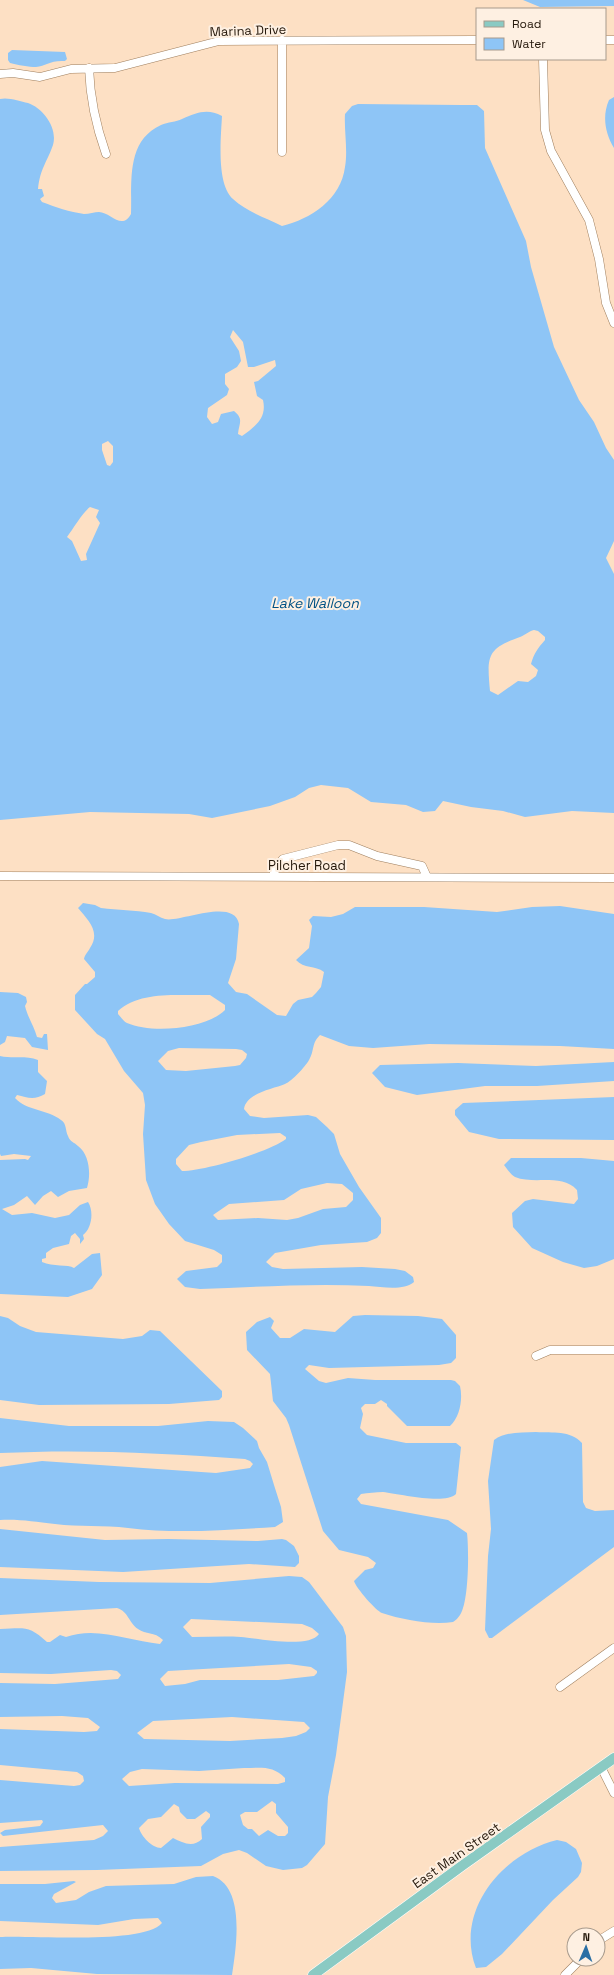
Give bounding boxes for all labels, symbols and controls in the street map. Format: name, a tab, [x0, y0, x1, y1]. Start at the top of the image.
legend	[476, 8, 606, 60]
text: Road	[512, 16, 541, 32]
street label: Marina Drive	[209, 21, 287, 40]
text: Water	[512, 36, 546, 52]
water label: Lake Walloon	[271, 594, 359, 612]
street label: Pilcher Road	[268, 857, 346, 874]
street label: East Main Street	[409, 1819, 504, 1892]
north arrow	[566, 1927, 606, 1967]
text: N	[582, 1930, 590, 1944]

